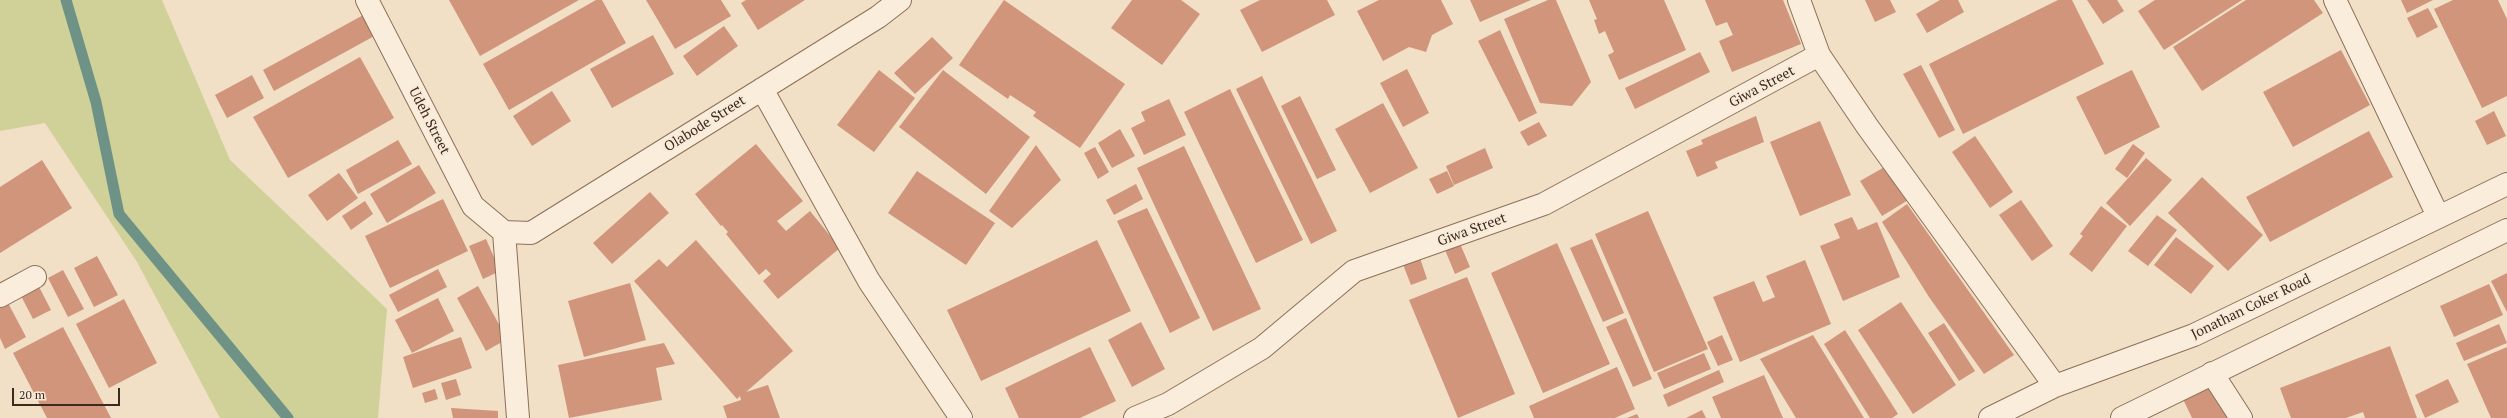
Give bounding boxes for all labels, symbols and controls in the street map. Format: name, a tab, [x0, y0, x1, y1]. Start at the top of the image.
street label: Giwa Street	[1726, 63, 1798, 111]
street label: Udeh Street	[405, 85, 453, 157]
street label: Olabode Street	[661, 92, 749, 156]
street label: Giwa Street	[1435, 210, 1509, 250]
street label: Jonathan Coker Road	[2189, 271, 2313, 343]
scale bar	[14, 380, 122, 406]
text: 20 m	[19, 387, 45, 402]

